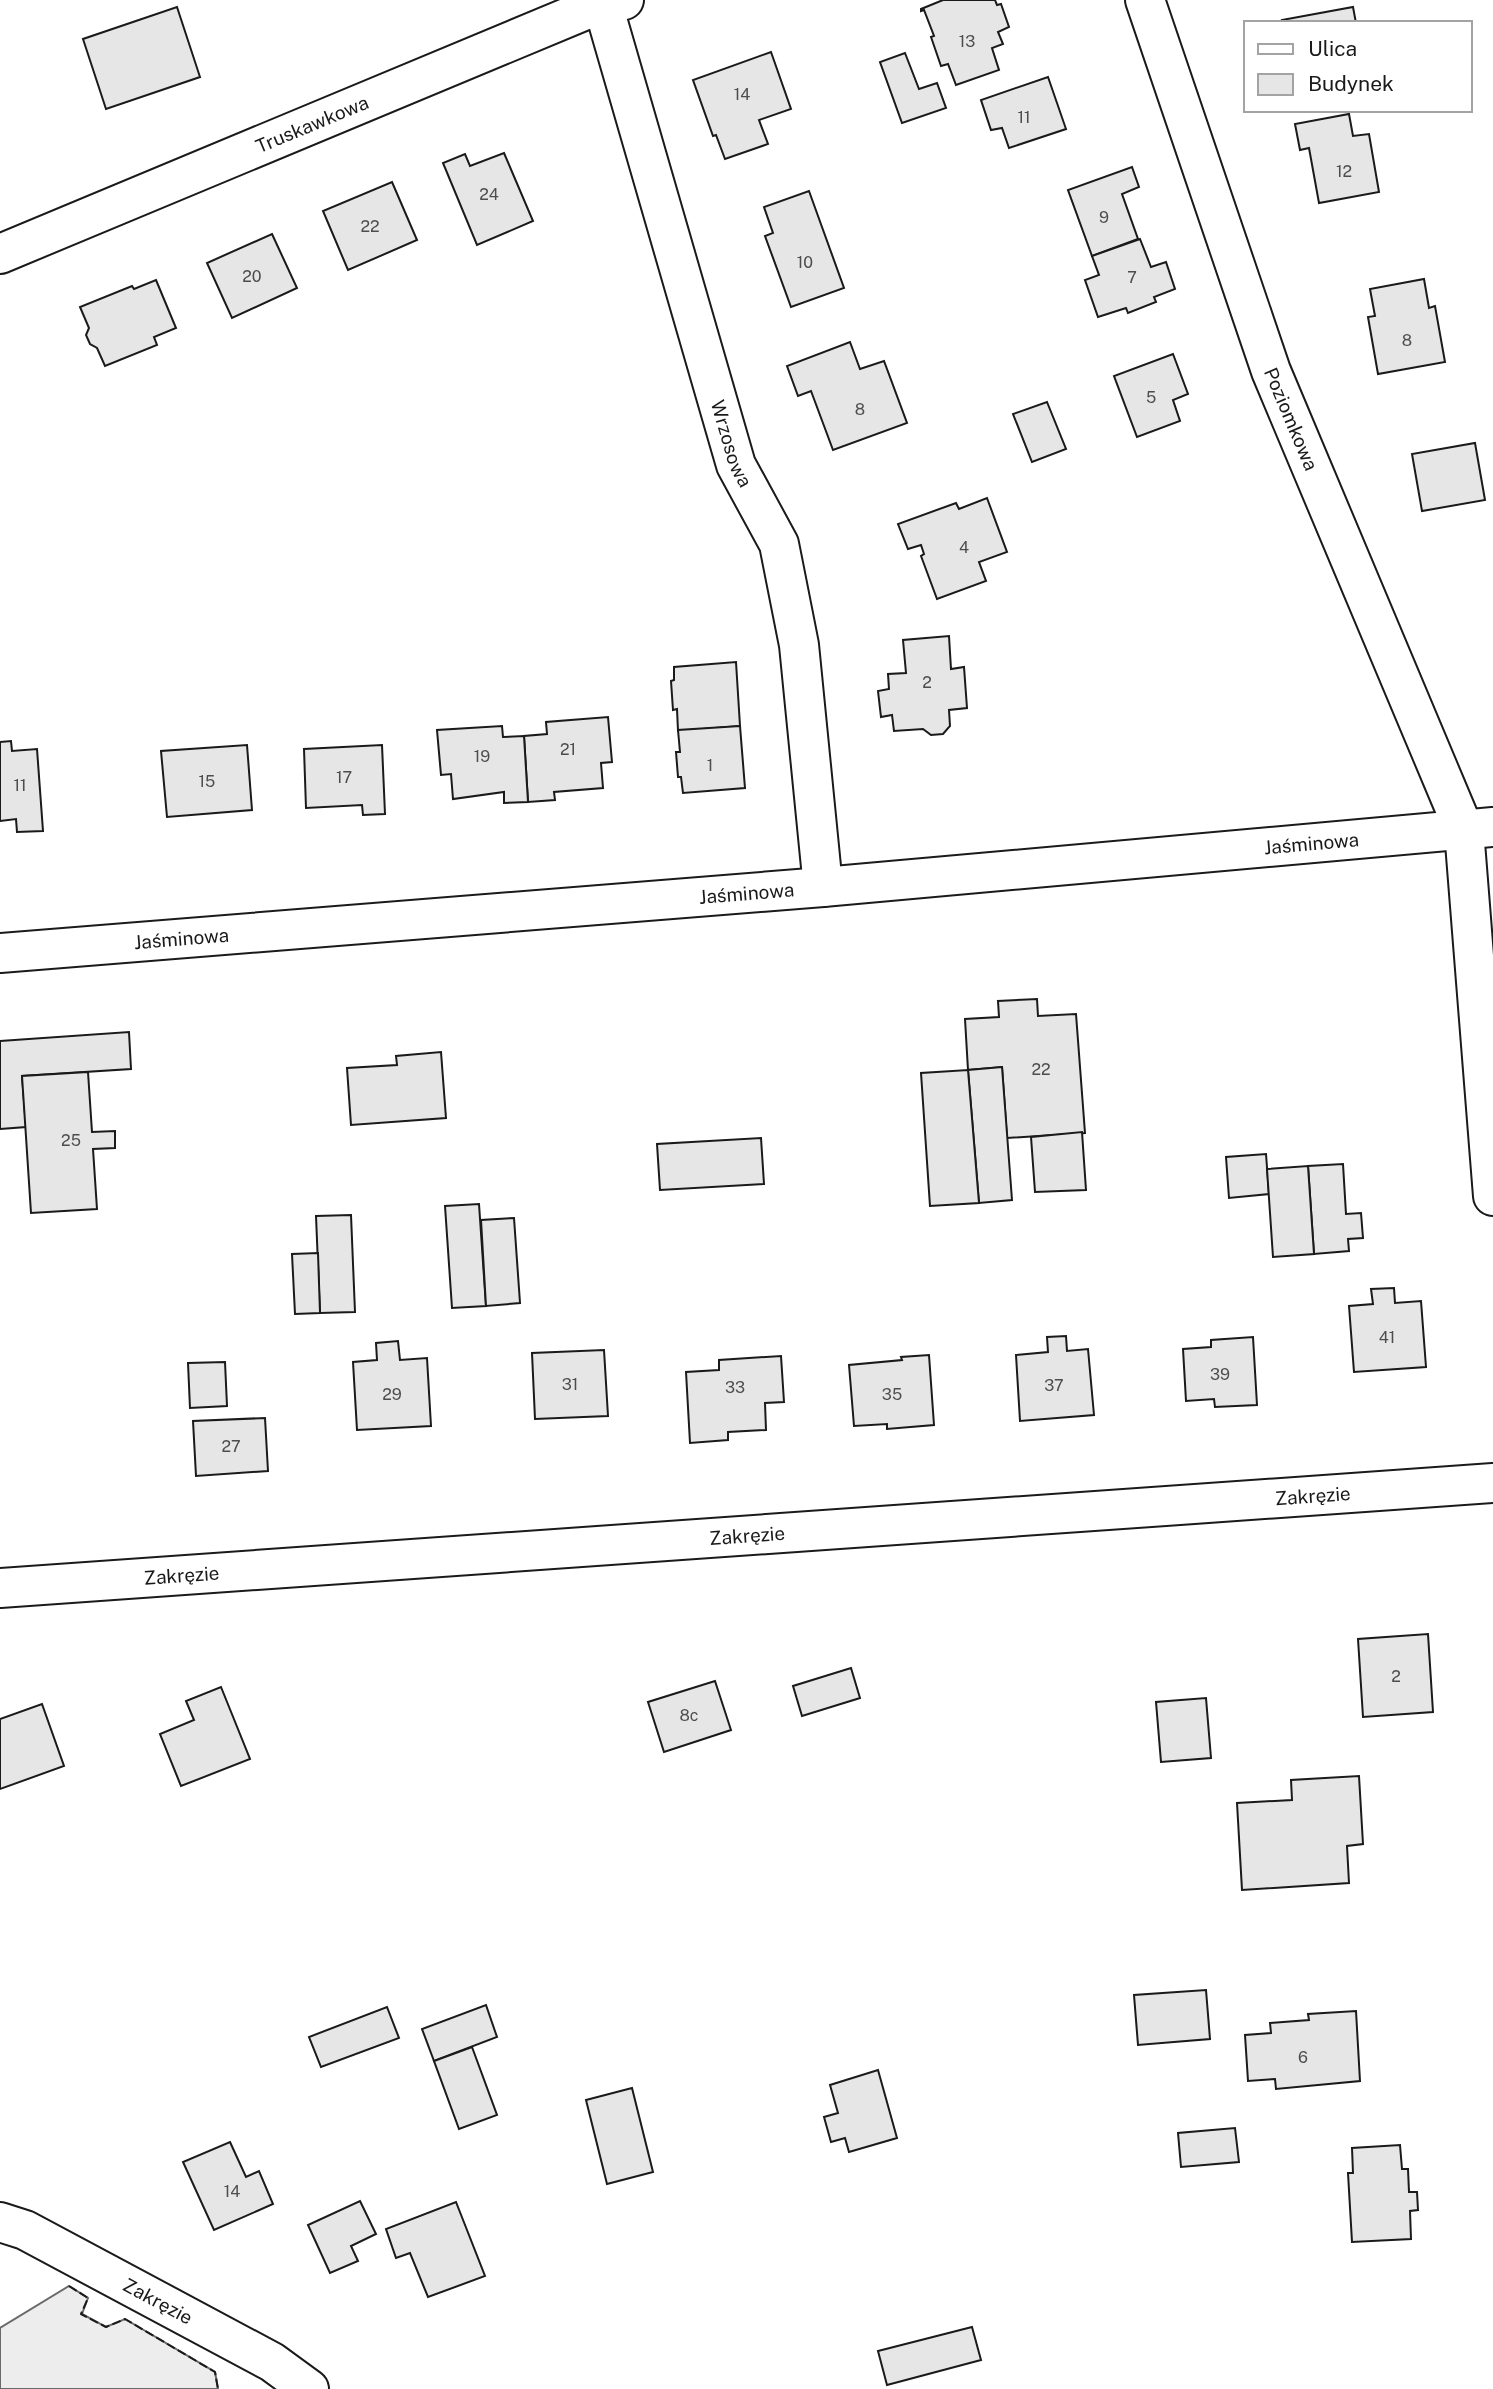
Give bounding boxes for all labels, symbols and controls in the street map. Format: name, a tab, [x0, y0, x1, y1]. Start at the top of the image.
legend	[1244, 21, 1472, 112]
house number: 13	[959, 32, 975, 51]
text: Ulica	[1308, 36, 1357, 61]
text: Budynek	[1308, 71, 1394, 96]
house number: 14	[734, 85, 750, 104]
street label: Truskawkowa	[252, 91, 372, 157]
house number: 11	[1017, 108, 1031, 127]
house number: 12	[1336, 162, 1352, 181]
house number: 24	[479, 185, 499, 204]
house number: 9	[1099, 208, 1109, 227]
house number: 22	[360, 217, 380, 236]
house number: 10	[797, 253, 813, 272]
house number: 20	[242, 267, 262, 286]
house number: 7	[1127, 268, 1137, 287]
house number: 8	[1402, 331, 1412, 350]
street label: Poziomkowa	[1260, 364, 1323, 474]
house number: 5	[1146, 388, 1156, 407]
street label: Wrzosowa	[707, 397, 757, 491]
house number: 8	[855, 400, 865, 419]
house number: 4	[959, 538, 969, 557]
house number: 2	[922, 673, 932, 692]
house number: 21	[560, 740, 576, 759]
house number: 19	[474, 747, 490, 766]
house number: 1	[707, 756, 713, 775]
house number: 17	[336, 768, 352, 787]
house number: 15	[199, 772, 215, 791]
house number: 11	[13, 776, 27, 795]
street label: Jaśminowa	[1263, 828, 1360, 858]
street label: Jaśminowa	[698, 878, 795, 908]
street label: Jaśminowa	[133, 924, 230, 953]
house number: 22	[1031, 1060, 1051, 1079]
house number: 25	[61, 1131, 81, 1150]
house number: 41	[1379, 1328, 1395, 1347]
house number: 39	[1210, 1365, 1230, 1384]
house number: 31	[562, 1375, 578, 1394]
house number: 37	[1044, 1376, 1064, 1395]
house number: 33	[725, 1378, 745, 1397]
house number: 29	[382, 1385, 402, 1404]
house number: 35	[882, 1385, 902, 1404]
house number: 27	[221, 1437, 241, 1456]
street label: Zakręzie	[1274, 1482, 1351, 1509]
street label: Zakręzie	[709, 1522, 786, 1549]
street label: Zakręzie	[143, 1562, 220, 1589]
house number: 2	[1391, 1667, 1401, 1686]
house number: 8c	[679, 1706, 699, 1725]
house number: 6	[1298, 2048, 1308, 2067]
house number: 14	[224, 2182, 240, 2201]
street label: Zakręzie	[119, 2273, 197, 2329]

